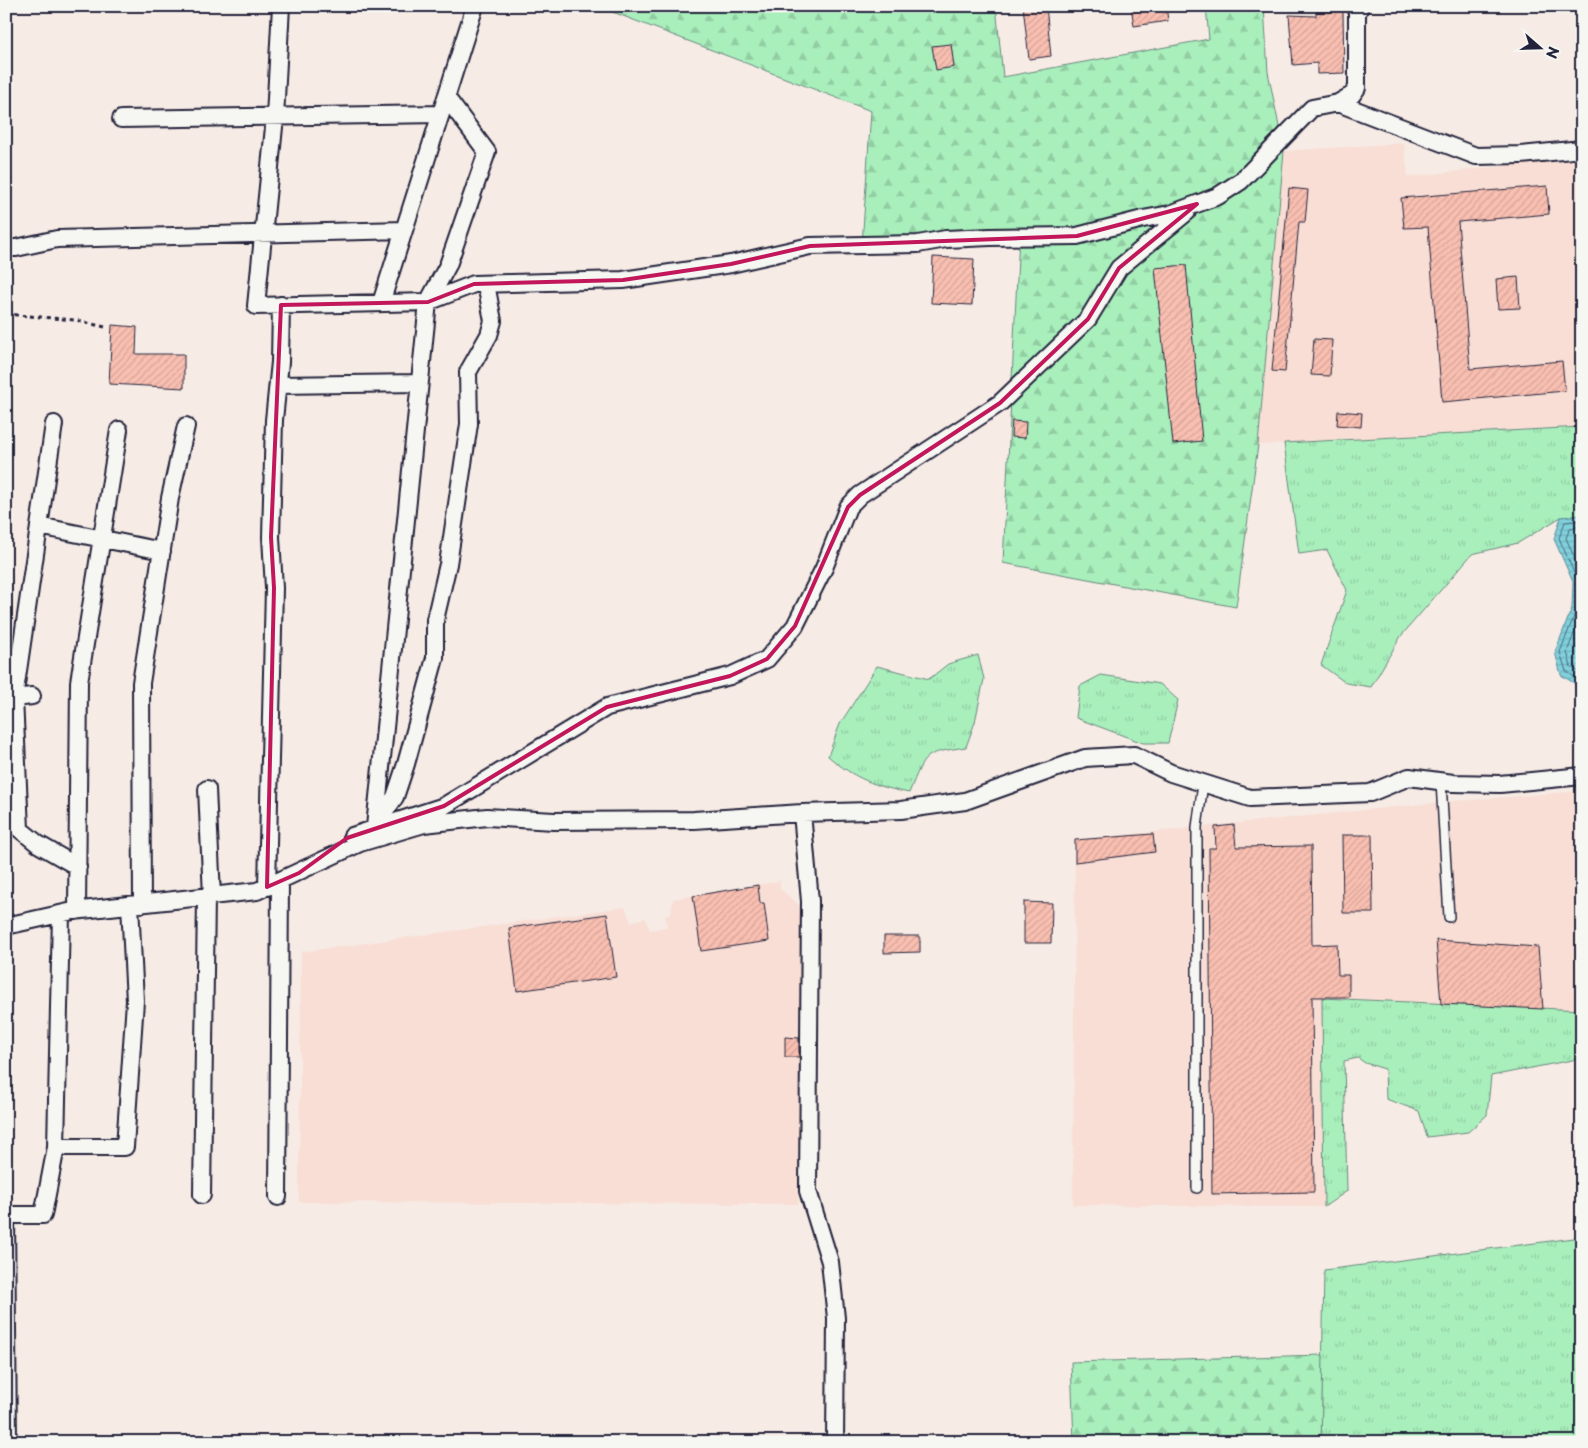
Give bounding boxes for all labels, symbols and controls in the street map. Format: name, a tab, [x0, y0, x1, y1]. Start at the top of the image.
north arrow	[1516, 22, 1566, 72]
text: N	[1541, 44, 1564, 61]

